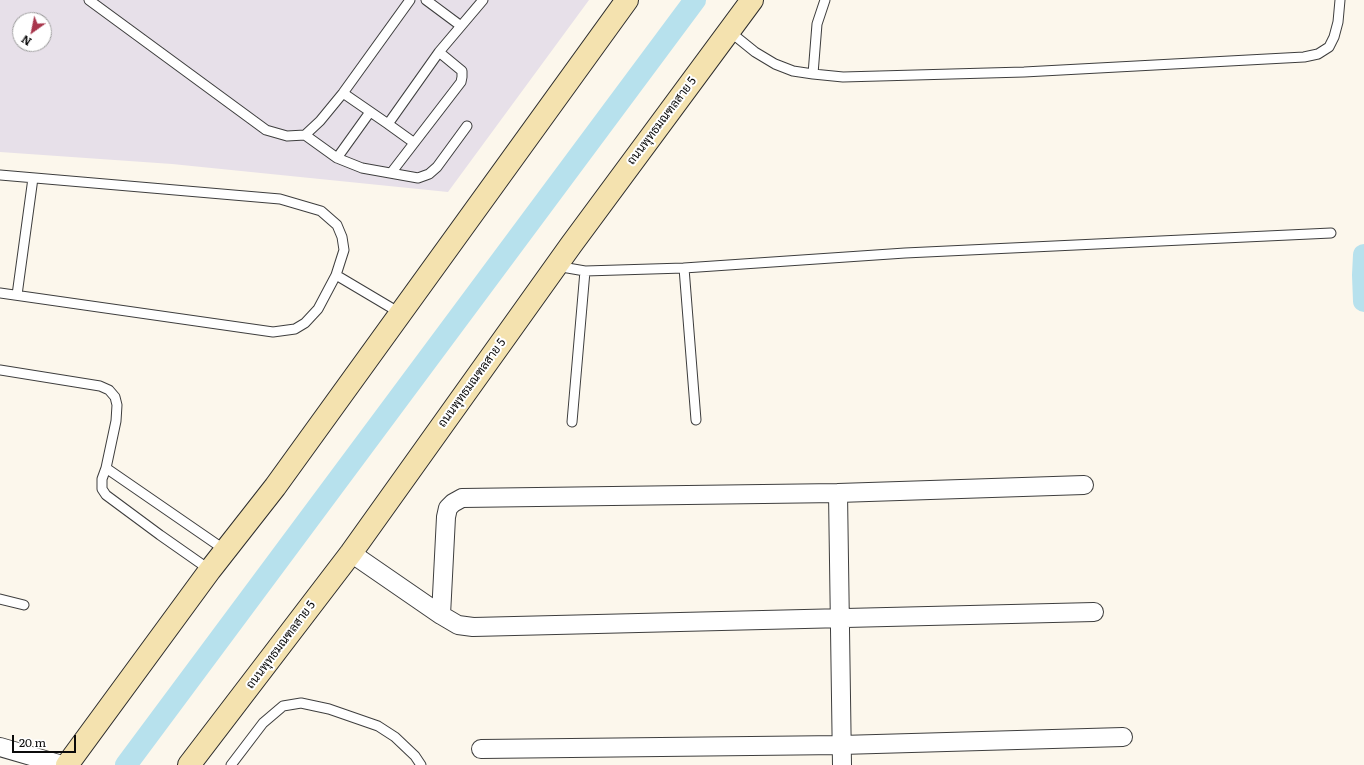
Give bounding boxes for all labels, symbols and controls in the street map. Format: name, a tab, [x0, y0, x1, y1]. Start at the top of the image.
north arrow	[12, 12, 52, 52]
text: N	[18, 32, 34, 50]
street label: ถนนพุทธมณฑลสาย 5	[624, 74, 700, 168]
street label: ถนนพุทธมณฑลสาย 5	[435, 336, 509, 430]
street label: ถนนพุทธมณฑลสาย 5	[243, 598, 319, 692]
scale bar	[14, 727, 78, 753]
text: 20 m	[19, 733, 46, 751]

